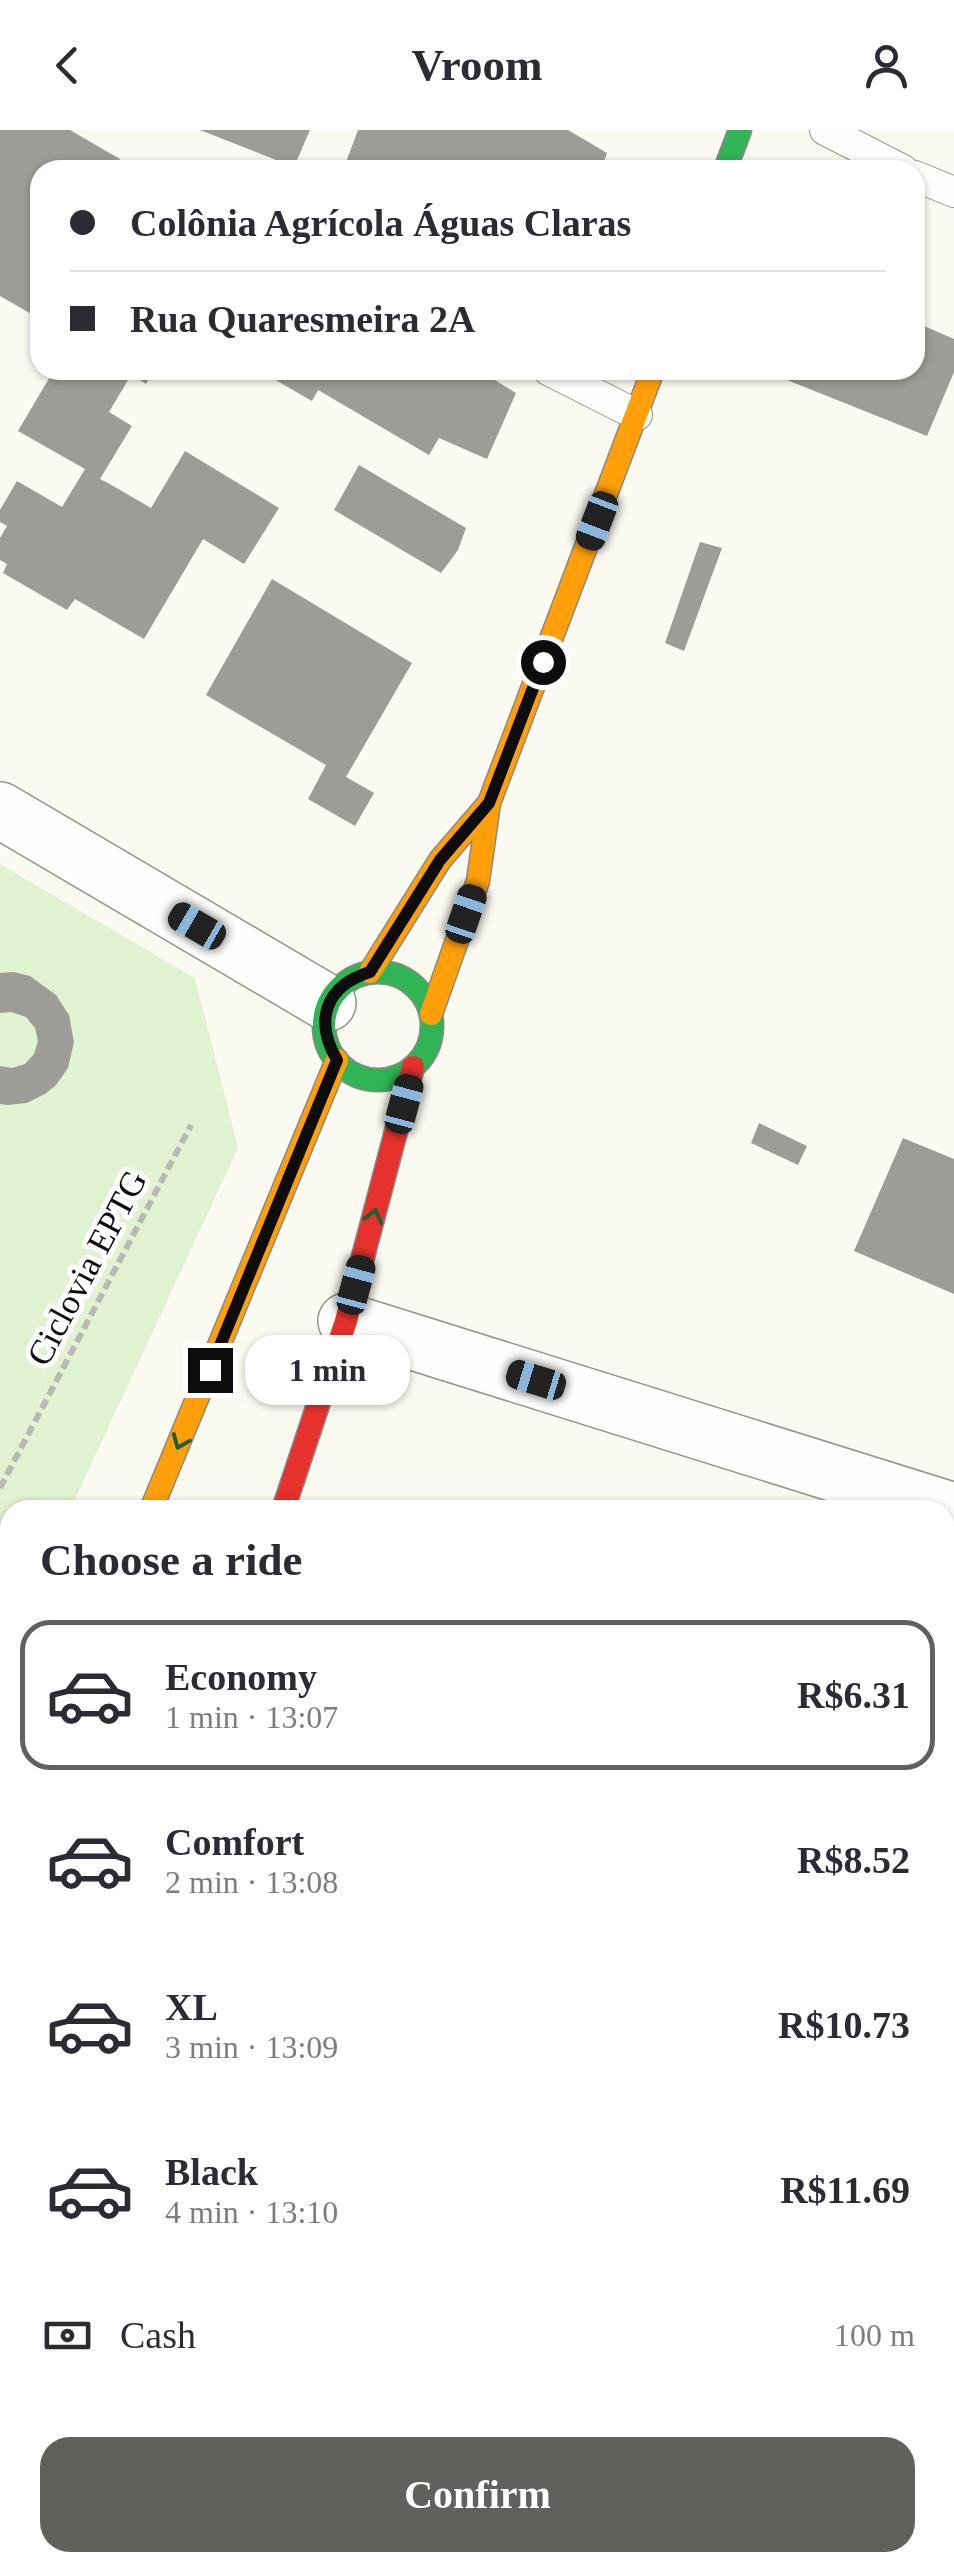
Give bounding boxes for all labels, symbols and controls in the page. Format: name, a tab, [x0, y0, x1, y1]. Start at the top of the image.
icon: back	[40, 38, 95, 93]
icon: person	[859, 38, 914, 93]
text: Vroom	[412, 40, 542, 90]
text: Colônia Agrícola Águas Claras	[130, 202, 631, 244]
text: Rua Quaresmeira 2A	[130, 298, 476, 340]
car	[572, 488, 622, 554]
route start	[521, 640, 566, 685]
car	[442, 881, 490, 947]
car	[164, 898, 230, 954]
car	[382, 1071, 426, 1137]
street label: Ciclovia EPTG	[19, 1164, 155, 1372]
one-way arrow	[362, 1208, 383, 1225]
car	[334, 1252, 378, 1318]
callout: 1 min	[245, 1335, 410, 1405]
route end	[188, 1348, 233, 1393]
text: 1 min	[289, 1352, 366, 1388]
car	[503, 1357, 569, 1403]
one-way arrow	[172, 1432, 192, 1450]
text: Choose a ride	[40, 1535, 303, 1585]
icon: car	[45, 1650, 135, 1740]
text: Economy	[165, 1656, 317, 1698]
text: R$6.31	[797, 1674, 910, 1716]
text: 1 min · 13:07	[165, 1699, 338, 1735]
icon: car	[45, 1815, 135, 1905]
text: Comfort	[165, 1821, 304, 1863]
text: R$8.52	[797, 1839, 910, 1881]
text: 2 min · 13:08	[165, 1864, 338, 1900]
icon: car	[45, 1980, 135, 2070]
text: XL	[165, 1986, 218, 2028]
text: R$10.73	[778, 2004, 910, 2046]
text: 3 min · 13:09	[165, 2029, 338, 2065]
icon: car	[45, 2145, 135, 2235]
text: Black	[165, 2151, 258, 2193]
text: R$11.69	[780, 2169, 910, 2211]
text: 4 min · 13:10	[165, 2194, 338, 2230]
icon: cash	[40, 2308, 95, 2363]
text: Cash	[120, 2314, 196, 2356]
text: 100 m	[834, 2317, 915, 2353]
button: Confirm	[40, 2437, 915, 2552]

